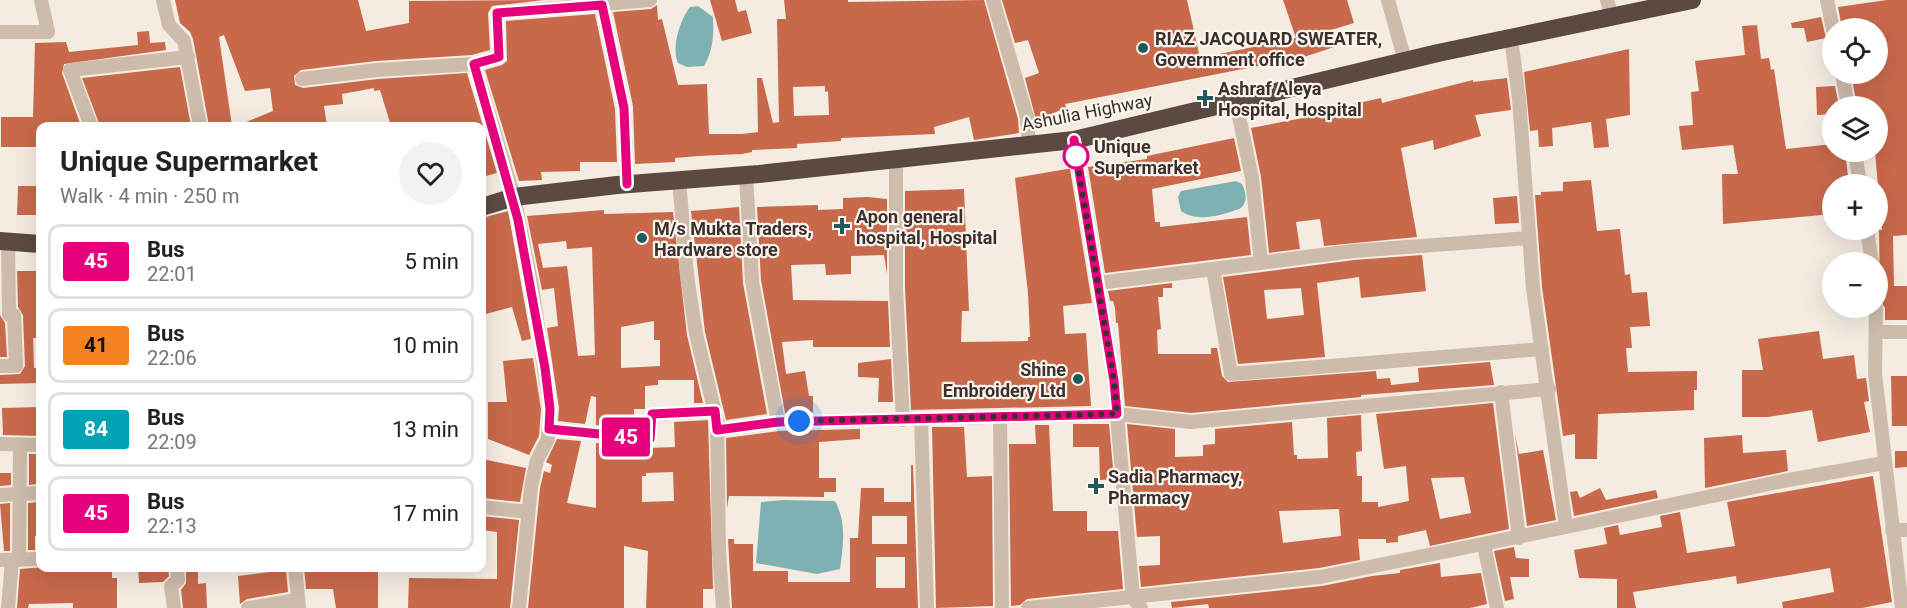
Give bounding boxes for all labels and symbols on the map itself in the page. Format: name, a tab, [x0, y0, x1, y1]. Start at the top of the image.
place label: RIAZ JACQUARD SWEATER, Government office	[1155, 28, 1382, 70]
marker: RIAZ JACQUARD SWEATER, Government office	[1136, 41, 1150, 55]
place label: Ashraf Aleya Hospital, Hospital	[1218, 78, 1362, 120]
street label: Ashulia Highway	[1020, 89, 1155, 135]
marker: Ashraf Aleya Hospital, Hospital	[1196, 89, 1214, 107]
place label: Unique Supermarket	[1094, 136, 1199, 178]
marker: Unique Supermarket	[1063, 143, 1089, 169]
place label: Apon general hospital, Hospital	[856, 206, 997, 248]
marker: Apon general hospital, Hospital	[833, 217, 851, 235]
place label: M/s Mukta Traders, Hardware store	[654, 218, 812, 260]
marker: M/s Mukta Traders, Hardware store	[635, 231, 649, 245]
place label: Shine Embroidery Ltd	[943, 359, 1066, 401]
marker: Shine Embroidery Ltd	[1071, 372, 1085, 386]
your location	[784, 406, 814, 436]
line badge: 45	[599, 418, 653, 456]
place label: Sadia Pharmacy, Pharmacy	[1108, 466, 1242, 508]
marker: Sadia Pharmacy, Pharmacy	[1089, 479, 1103, 493]

